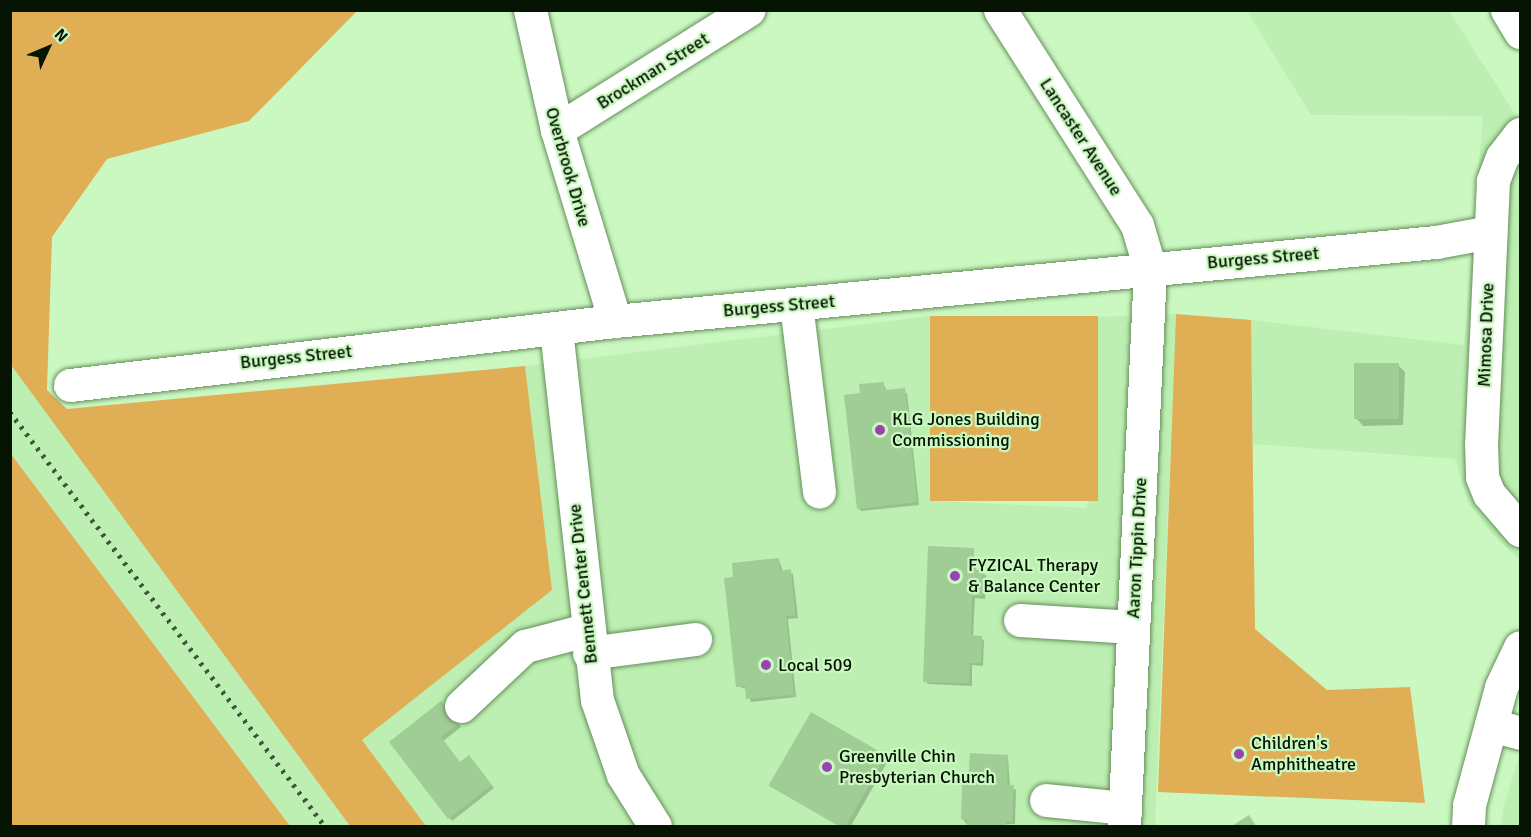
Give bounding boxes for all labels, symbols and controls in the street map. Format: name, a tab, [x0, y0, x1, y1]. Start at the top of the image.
north arrow	[18, 18, 78, 78]
text: N	[50, 25, 72, 46]
street label: Brockman Street	[593, 28, 713, 114]
street label: Lancaster Avenue	[1035, 74, 1127, 200]
street label: Overbrook Drive	[541, 105, 595, 229]
street label: Burgess Street	[1206, 242, 1320, 274]
street label: Mimosa Drive	[1473, 282, 1499, 388]
street label: Burgess Street	[722, 290, 836, 322]
street label: Burgess Street	[239, 340, 353, 374]
place label: KLG Jones Building Commissioning	[892, 409, 1040, 452]
marker: KLG Jones Building Commissioning	[873, 423, 887, 437]
street label: Aaron Tippin Drive	[1123, 477, 1151, 619]
street label: Bennett Center Drive	[564, 503, 602, 665]
place label: FYZICAL Therapy & Balance Center	[968, 555, 1100, 598]
marker: FYZICAL Therapy & Balance Center	[946, 567, 964, 585]
place label: Local 509	[778, 654, 852, 676]
marker: Local 509	[759, 658, 773, 672]
place label: Children's Amphitheatre	[1251, 733, 1356, 776]
place label: Greenville Chin Presbyterian Church	[839, 746, 995, 789]
marker: Children's Amphitheatre	[1232, 747, 1246, 761]
marker: Greenville Chin Presbyterian Church	[820, 760, 834, 774]

